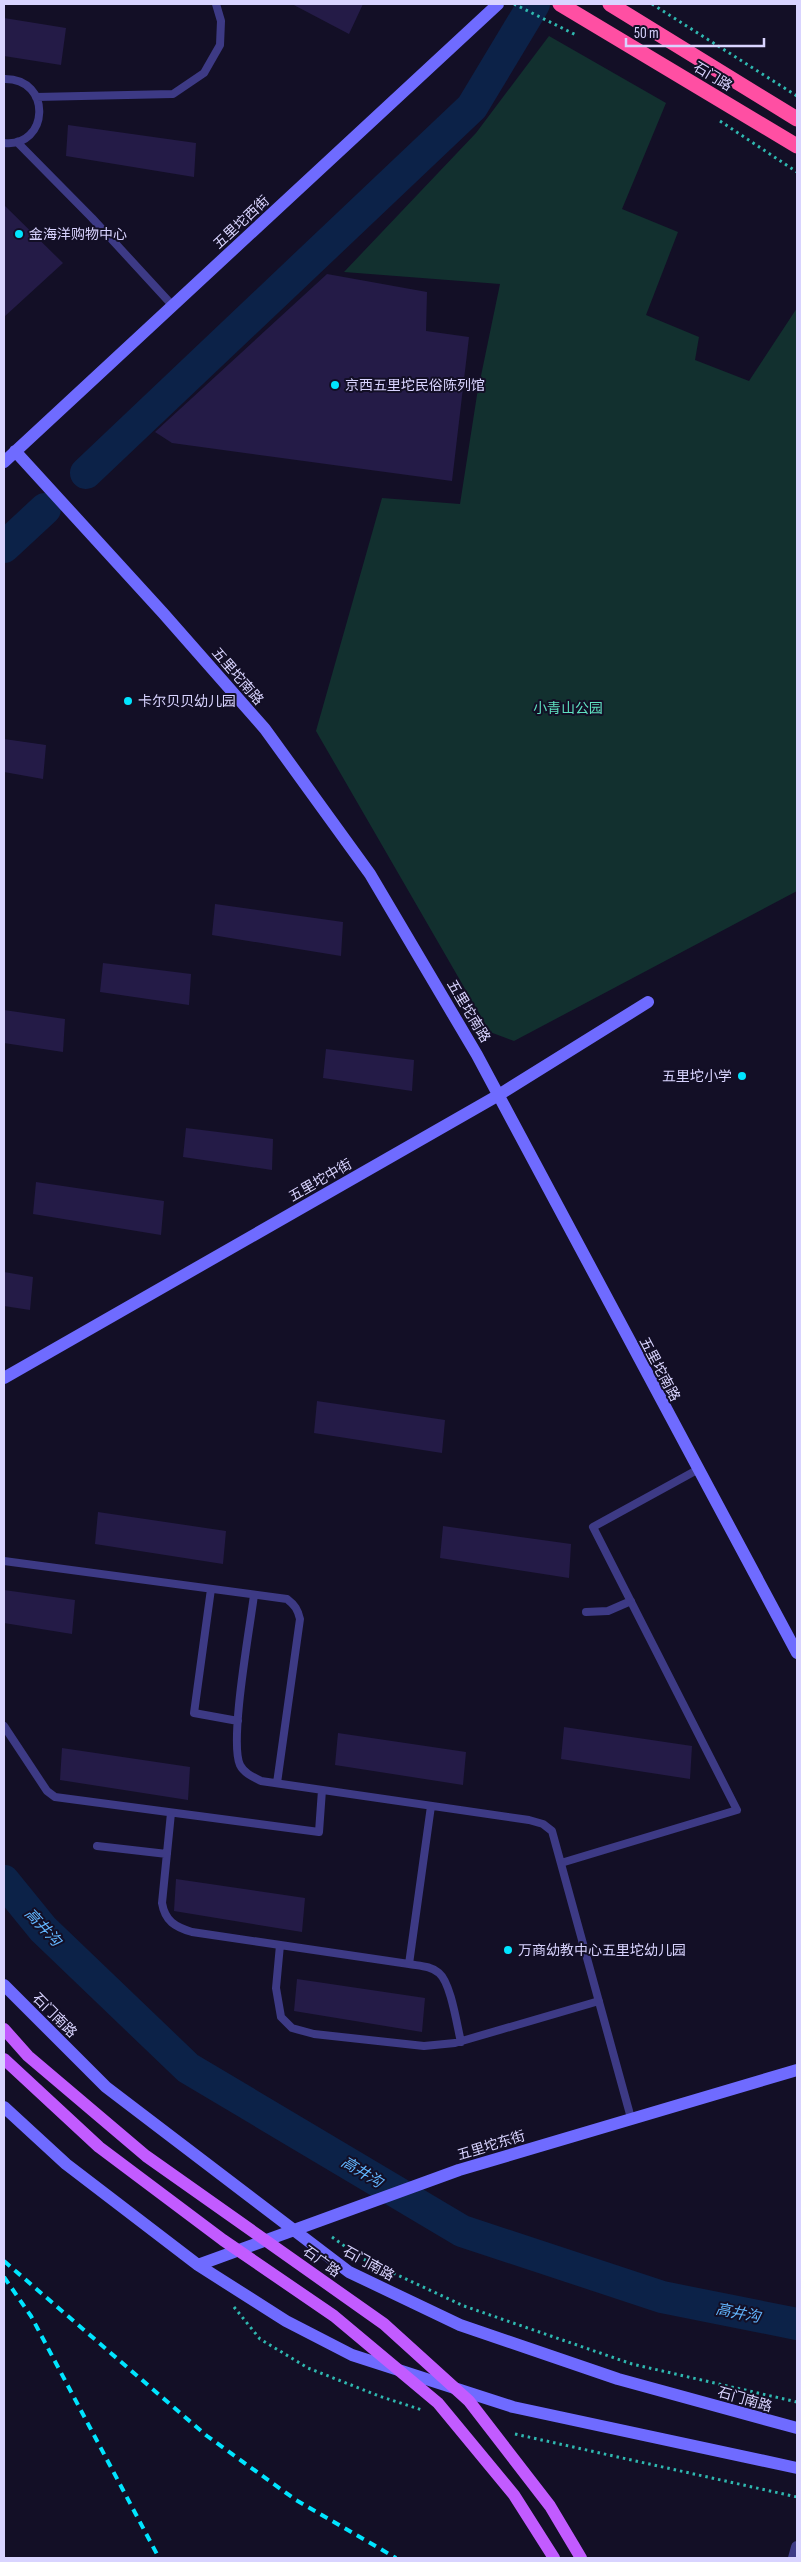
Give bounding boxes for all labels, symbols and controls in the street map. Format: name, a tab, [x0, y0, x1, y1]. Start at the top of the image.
scale bar	[626, 15, 764, 47]
text: 50 m	[634, 24, 659, 43]
street label: 石门路	[690, 58, 735, 95]
street label: 五里坨西街	[210, 192, 273, 252]
place label: 金海洋购物中心	[29, 226, 127, 243]
marker: 金海洋购物中心	[13, 228, 25, 240]
place label: 京西五里坨民俗陈列馆	[345, 377, 485, 394]
marker: 京西五里坨民俗陈列馆	[329, 379, 341, 391]
street label: 五里坨南路	[208, 644, 267, 708]
place label: 卡尔贝贝幼儿园	[138, 693, 236, 710]
marker: 卡尔贝贝幼儿园	[122, 695, 134, 707]
park label: 小青山公园	[533, 700, 603, 717]
street label: 五里坨南路	[443, 977, 494, 1046]
place label: 五里坨小学	[662, 1068, 732, 1085]
marker: 五里坨小学	[736, 1070, 748, 1082]
street label: 五里坨中街	[286, 1156, 355, 1205]
street label: 五里坨南路	[636, 1334, 683, 1404]
water label: 高井沟	[20, 1904, 66, 1952]
place label: 万商幼教中心五里坨幼儿园	[518, 1942, 686, 1959]
marker: 万商幼教中心五里坨幼儿园	[502, 1944, 514, 1956]
street label: 石门南路	[29, 1990, 80, 2041]
street label: 五里坨东街	[455, 2127, 527, 2164]
water label: 高井沟	[338, 2153, 388, 2193]
street label: 石广路	[300, 2242, 344, 2281]
street label: 石门南路	[340, 2242, 397, 2284]
water label: 高井沟	[714, 2300, 764, 2327]
street label: 石门南路	[716, 2384, 774, 2415]

